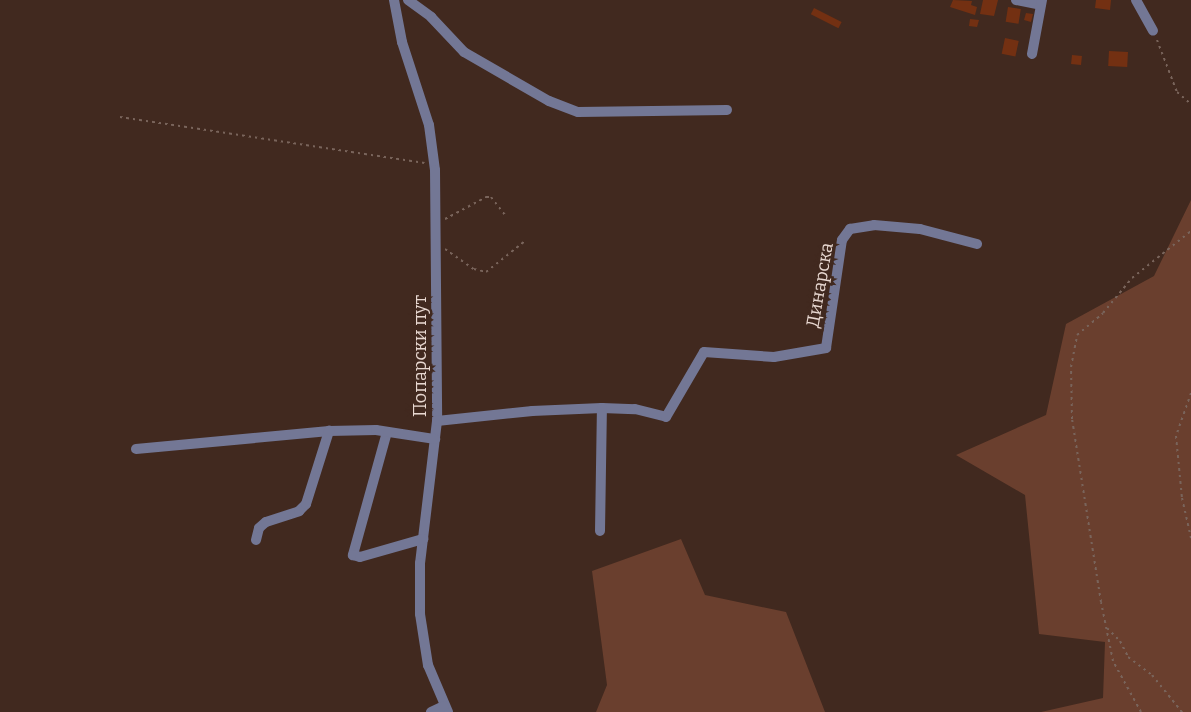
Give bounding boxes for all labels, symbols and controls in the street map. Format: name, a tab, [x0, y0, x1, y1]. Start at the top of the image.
street label: Динарска	[802, 241, 838, 329]
street label: Попарски пут	[409, 295, 431, 417]

